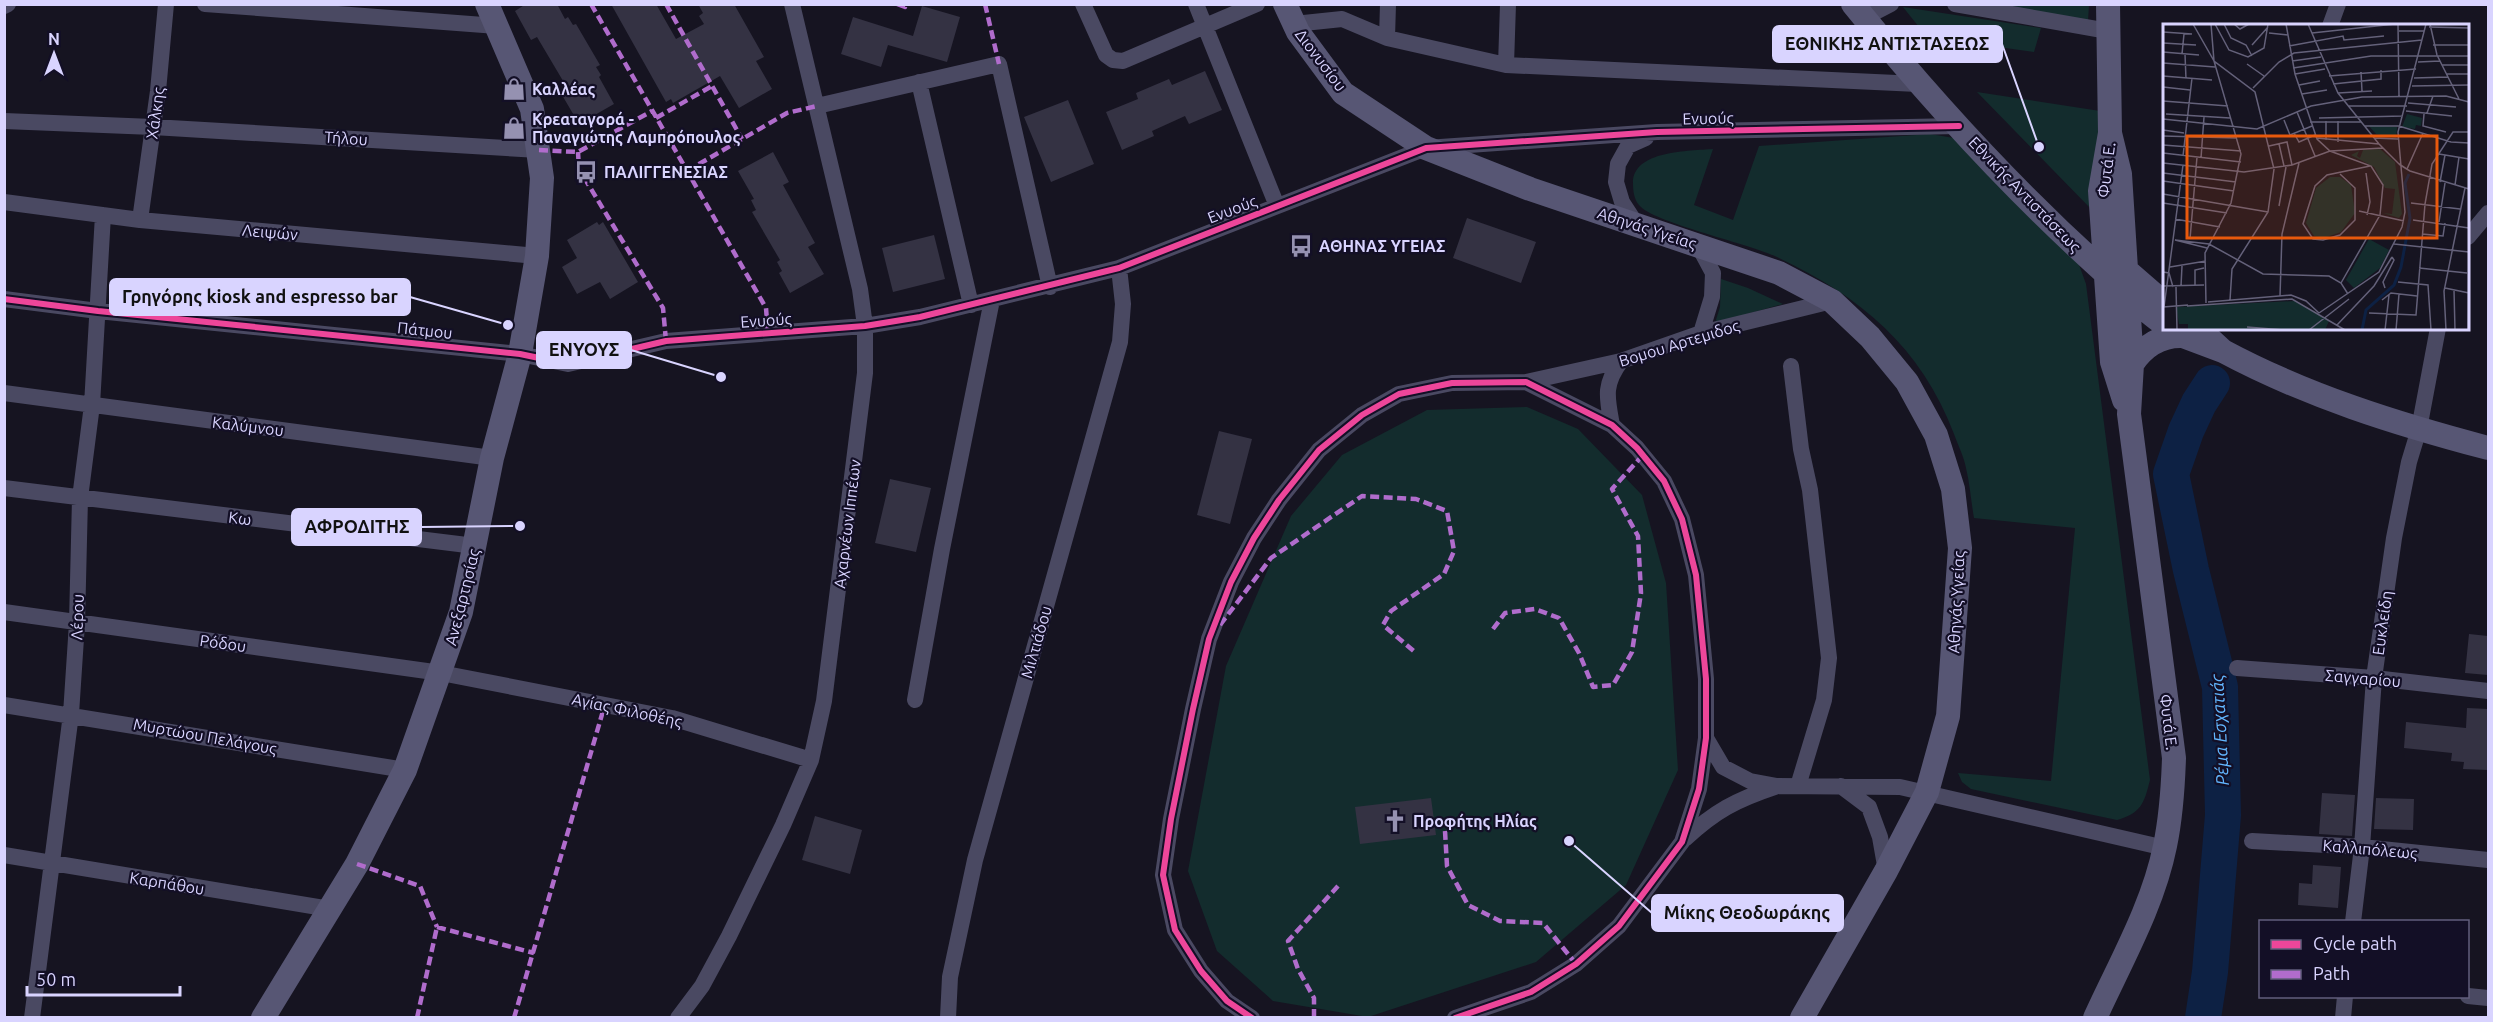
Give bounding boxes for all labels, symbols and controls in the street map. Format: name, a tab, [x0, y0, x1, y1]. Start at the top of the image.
north arrow	[24, 24, 84, 84]
inset map	[2163, 24, 2469, 330]
street label: Διονυσίου	[1292, 25, 1350, 95]
callout: ΕΘΝΙΚΗΣ ΑΝΤΙΣΤΑΣΕΩΣ	[1773, 26, 2002, 62]
text: N	[48, 30, 60, 48]
text: ΕΘΝΙΚΗΣ ΑΝΤΙΣΤΑΣΕΩΣ	[1785, 33, 1989, 53]
shop icon: Καλλέας	[501, 76, 527, 102]
place label: Καλλέας	[532, 80, 595, 99]
street label: Χάλκης	[142, 86, 169, 140]
street label: Ενυούς	[1682, 109, 1734, 128]
place label: Κρεαταγορά - Παναγιώτης Λαμπρόπουλος	[532, 110, 740, 147]
shop icon: Κρεαταγορά - Παναγιώτης Λαμπρόπουλος	[501, 115, 527, 141]
street label: Τήλου	[324, 128, 368, 148]
street label: Εθνικής Αντιστάσεως	[1965, 133, 2085, 256]
street label: Φυτά Ε.	[2094, 141, 2118, 199]
bus stop icon: ΠΑΛΙΓΓΕΝΕΣΙΑΣ	[573, 159, 599, 185]
place label: ΠΑΛΙΓΓΕΝΕΣΙΑΣ	[604, 163, 728, 181]
street label: Ενυούς	[1205, 191, 1260, 228]
street label: Αθηνάς Υγείας	[1595, 204, 1699, 253]
street label: Λειψών	[241, 221, 299, 243]
bus stop icon: ΑΘΗΝΑΣ ΥΓΕΙΑΣ	[1288, 233, 1314, 259]
place label: ΑΘΗΝΑΣ ΥΓΕΙΑΣ	[1319, 237, 1445, 255]
callout: Γρηγόρης kiosk and espresso bar	[110, 279, 410, 315]
text: Γρηγόρης kiosk and espresso bar	[122, 286, 399, 307]
street label: Ενυούς	[740, 309, 792, 332]
street label: Βομου Αρτεμιδος	[1617, 316, 1742, 371]
street label: Πάτμου	[397, 318, 453, 342]
callout: ΕΝΥΟΥΣ	[537, 332, 631, 368]
text: ΕΝΥΟΥΣ	[549, 339, 619, 359]
street label: Καλύμνου	[211, 413, 285, 439]
street label: Αχαρνέων Ιππέων	[830, 458, 864, 589]
street label: Κω	[227, 508, 253, 528]
callout: ΑΦΡΟΔΙΤΗΣ	[292, 509, 421, 545]
text: ΑΦΡΟΔΙΤΗΣ	[305, 516, 409, 536]
street label: Ανεξαρτησίας	[441, 547, 484, 648]
street label: Αθηνάς Υγείας	[1944, 550, 1969, 654]
street label: Ευκλείδη	[2369, 589, 2395, 657]
street label: Λέρου	[67, 594, 87, 640]
street label: Μιλτιάδου	[1017, 604, 1055, 680]
street label: Ρόδου	[199, 631, 247, 655]
street label: Σαγγαρίου	[2324, 666, 2402, 690]
water label: Ρέμα Εσχατιάς	[2206, 672, 2233, 786]
street label: Αγίας Φιλοθέης	[570, 690, 684, 731]
street label: Φυτά Ε.	[2157, 693, 2181, 751]
street label: Μυρτώου Πελάγους	[132, 715, 278, 758]
church icon: Προφήτης Ηλίας	[1382, 808, 1408, 834]
place label: Προφήτης Ηλίας	[1413, 812, 1537, 831]
street label: Καλλιπόλεως	[2322, 836, 2418, 863]
street label: Καρπάθου	[128, 868, 206, 898]
callout: Μίκης Θεοδωράκης	[1652, 895, 1843, 931]
text: Μίκης Θεοδωράκης	[1664, 902, 1830, 923]
legend	[2259, 920, 2469, 998]
text: Cycle path	[2313, 933, 2397, 953]
scale bar	[27, 959, 180, 997]
text: Path	[2313, 963, 2350, 983]
text: 50 m	[36, 969, 76, 989]

